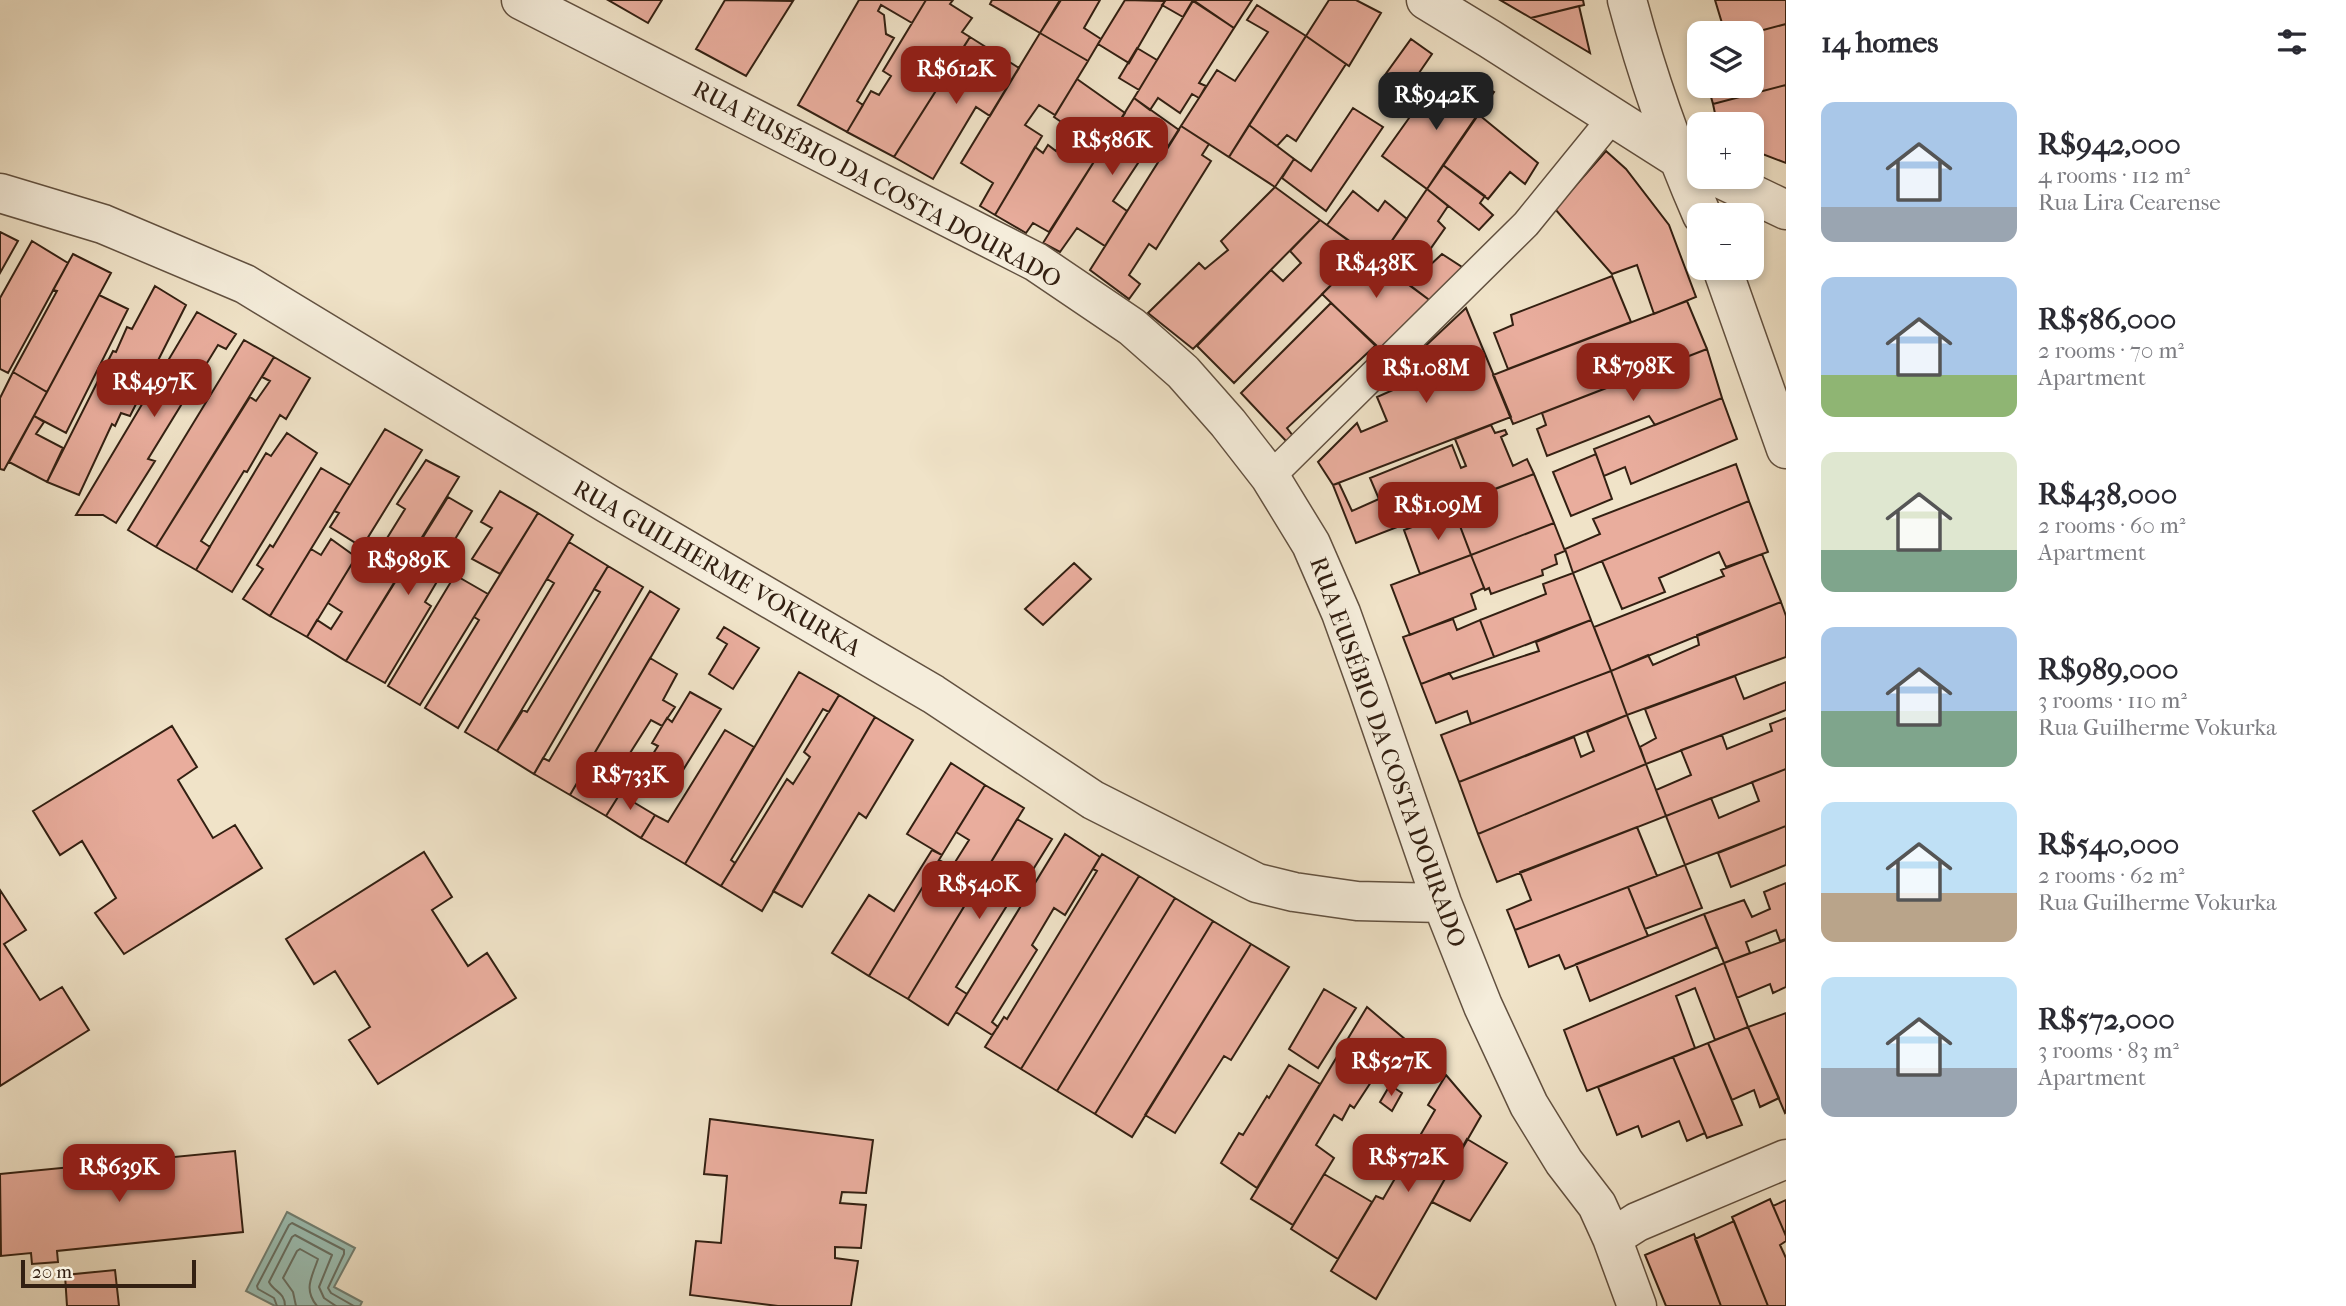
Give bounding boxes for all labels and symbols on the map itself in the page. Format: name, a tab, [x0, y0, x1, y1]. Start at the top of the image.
pin: R$612K	[899, 46, 1013, 106]
pin: R$942K	[1379, 72, 1493, 132]
street label: RUA EUSÉBIO DA COSTA DOURADO	[688, 74, 1066, 293]
pin: R$586K	[1055, 118, 1169, 177]
pin: R$438K	[1319, 240, 1433, 300]
pin: R$798K	[1576, 344, 1690, 403]
pin: R$1.08M	[1361, 346, 1491, 405]
pin: R$497K	[97, 360, 211, 419]
street label: RUA GUILHERME VOKURKA	[568, 474, 866, 662]
pin: R$1.09M	[1373, 482, 1503, 542]
pin: R$989K	[351, 538, 465, 597]
street label: RUA EUSÉBIO DA COSTA DOURADO	[1304, 553, 1473, 951]
pin: R$733K	[573, 752, 687, 812]
pin: R$540K	[922, 862, 1036, 921]
pin: R$527K	[1334, 1038, 1448, 1098]
pin: R$572K	[1351, 1134, 1465, 1194]
pin: R$639K	[62, 1144, 176, 1204]
scale bar	[21, 1257, 196, 1289]

